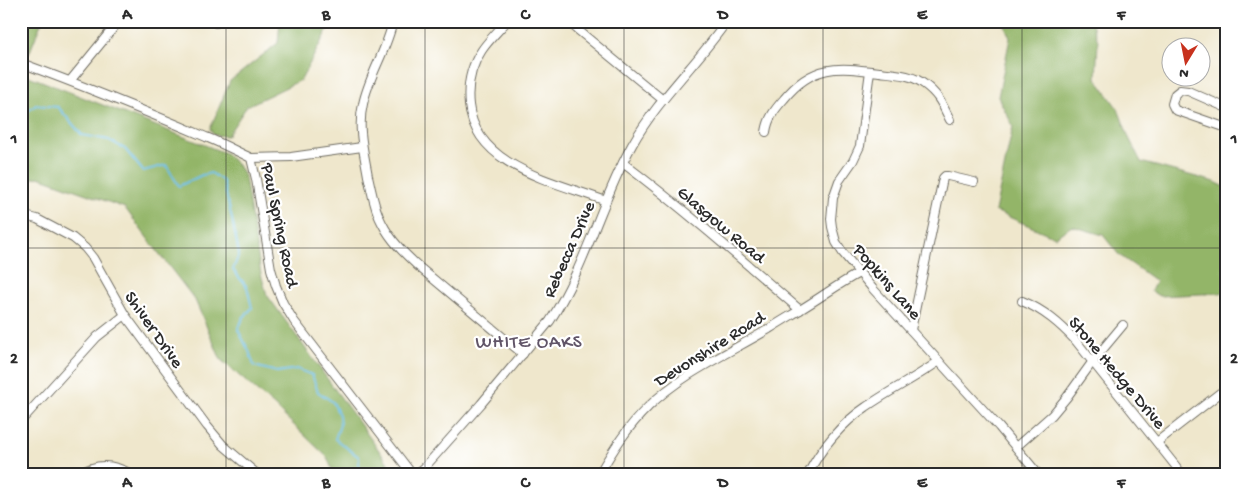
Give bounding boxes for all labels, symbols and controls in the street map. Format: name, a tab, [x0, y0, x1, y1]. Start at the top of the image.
text: A	[121, 7, 133, 26]
text: B	[321, 7, 331, 26]
text: C	[520, 7, 531, 26]
text: D	[716, 7, 729, 26]
text: E	[917, 7, 928, 26]
text: F	[1116, 7, 1127, 26]
north arrow	[1160, 38, 1210, 88]
text: N	[1178, 63, 1190, 82]
text: 1	[10, 131, 17, 150]
text: 1	[1230, 131, 1237, 150]
street label: Paul Spring Road	[255, 161, 302, 291]
street label: Glasgow Road	[672, 183, 770, 270]
street label: Rebecca Drive	[540, 198, 601, 301]
street label: Popkins Lane	[847, 240, 925, 326]
street label: Shiver Drive	[119, 288, 187, 373]
street label: Devonshire Road	[650, 307, 771, 393]
street label: Stone Hedge Drive	[1063, 313, 1170, 435]
district label: WHITE OAKS	[475, 332, 583, 355]
text: 2	[10, 351, 18, 370]
text: 2	[1230, 351, 1238, 370]
text: A	[121, 475, 133, 494]
text: B	[321, 475, 331, 494]
text: C	[520, 475, 531, 494]
text: D	[716, 475, 729, 494]
text: E	[917, 475, 928, 494]
text: F	[1116, 475, 1127, 494]

